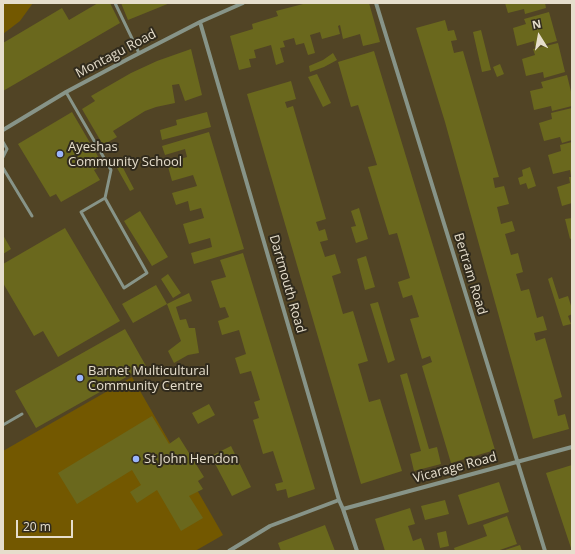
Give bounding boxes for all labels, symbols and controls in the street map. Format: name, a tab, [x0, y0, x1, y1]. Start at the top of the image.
north arrow	[519, 16, 559, 56]
text: N	[531, 16, 542, 32]
street label: Montagu Road	[73, 26, 159, 82]
place label: Ayeshas Community School	[68, 139, 182, 170]
marker: Ayeshas Community School	[55, 149, 65, 159]
street label: Bertram Road	[450, 231, 490, 317]
street label: Dartmouth Road	[266, 233, 308, 335]
place label: Barnet Multicultural Community Centre	[88, 363, 209, 394]
marker: Barnet Multicultural Community Centre	[75, 373, 85, 383]
street label: Vicarage Road	[412, 449, 498, 487]
place label: St John Hendon	[144, 451, 238, 467]
marker: St John Hendon	[131, 454, 141, 464]
scale bar	[18, 512, 75, 538]
text: 20 m	[23, 518, 51, 535]

